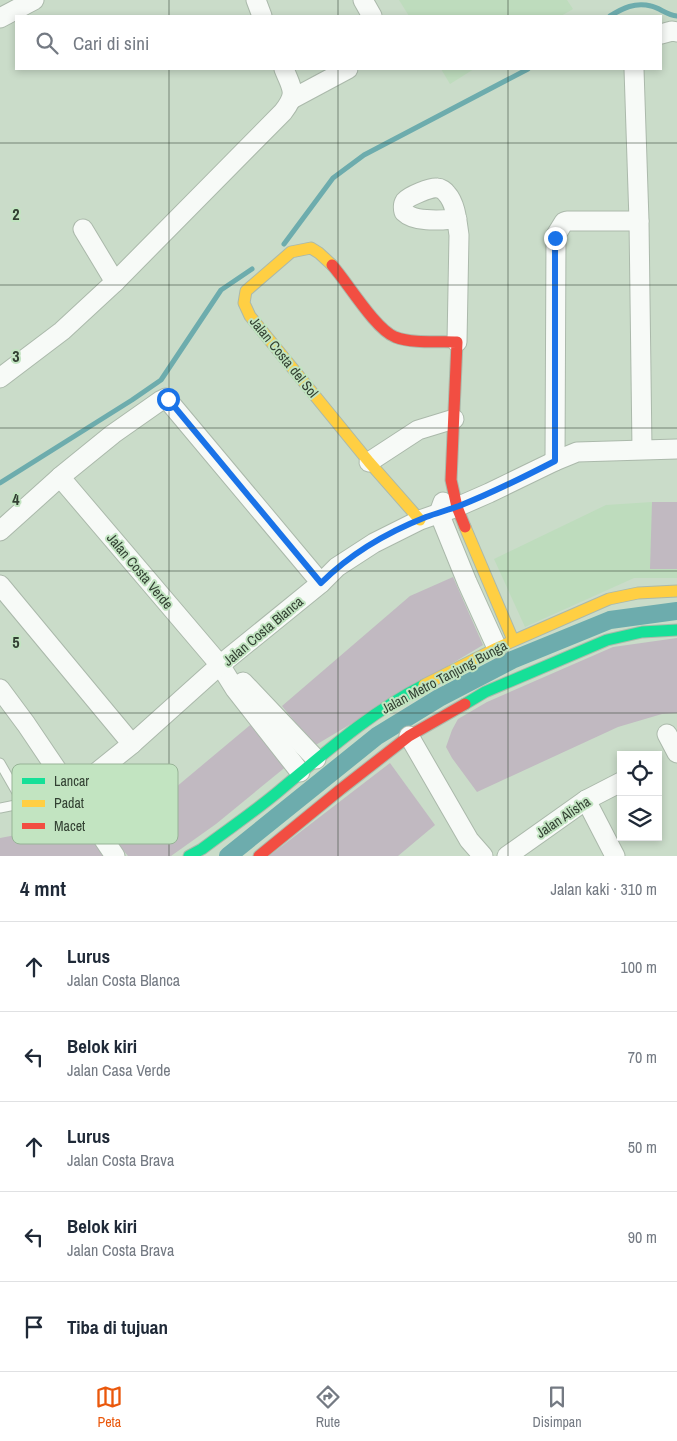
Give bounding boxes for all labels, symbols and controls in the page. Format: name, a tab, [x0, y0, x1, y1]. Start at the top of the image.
search box	[15, 15, 662, 70]
icon: search	[33, 29, 61, 57]
text: Cari di sini	[73, 30, 149, 56]
text: 2	[12, 203, 20, 225]
route end	[544, 227, 567, 250]
street label: Jalan Costa del Sol	[246, 313, 322, 401]
text: 3	[12, 345, 20, 367]
route start	[157, 388, 180, 411]
text: 4	[12, 488, 20, 510]
street label: Jalan Costa Verde	[103, 529, 177, 613]
street label: Jalan Costa Blanca	[219, 592, 307, 670]
text: 5	[12, 631, 20, 653]
street label: Jalan Metro Tanjung Bunga	[378, 636, 510, 718]
map controls	[617, 751, 662, 841]
button: locate	[617, 751, 662, 796]
legend	[12, 764, 178, 844]
text: Lancar	[54, 772, 89, 790]
street label: Jalan Alisha	[532, 792, 594, 842]
text: Padat	[54, 794, 84, 812]
button: layers	[617, 796, 662, 841]
text: Macet	[54, 817, 85, 835]
text: 4 mnt	[20, 874, 66, 903]
text: Jalan kaki · 310 m	[551, 878, 657, 900]
text: Lurus	[67, 943, 110, 969]
icon: ahead	[20, 953, 48, 981]
text: 100 m	[621, 956, 657, 978]
text: Jalan Costa Blanca	[67, 969, 180, 991]
text: Belok kiri	[67, 1033, 137, 1059]
icon: left	[20, 1043, 48, 1071]
text: 70 m	[628, 1046, 657, 1068]
text: Jalan Casa Verde	[67, 1059, 171, 1081]
text: Lurus	[67, 1123, 110, 1149]
icon: ahead	[20, 1133, 48, 1161]
text: 50 m	[628, 1136, 657, 1158]
text: Jalan Costa Brava	[67, 1149, 174, 1171]
text: Belok kiri	[67, 1213, 137, 1239]
icon: left	[20, 1223, 48, 1251]
text: 90 m	[628, 1226, 657, 1248]
text: Jalan Costa Brava	[67, 1239, 174, 1261]
icon: arrive	[20, 1313, 48, 1341]
text: Tiba di tujuan	[67, 1314, 168, 1340]
tab: Peta	[95, 1383, 123, 1431]
tab: Rute	[314, 1383, 342, 1431]
tab: Disimpan	[533, 1383, 582, 1431]

